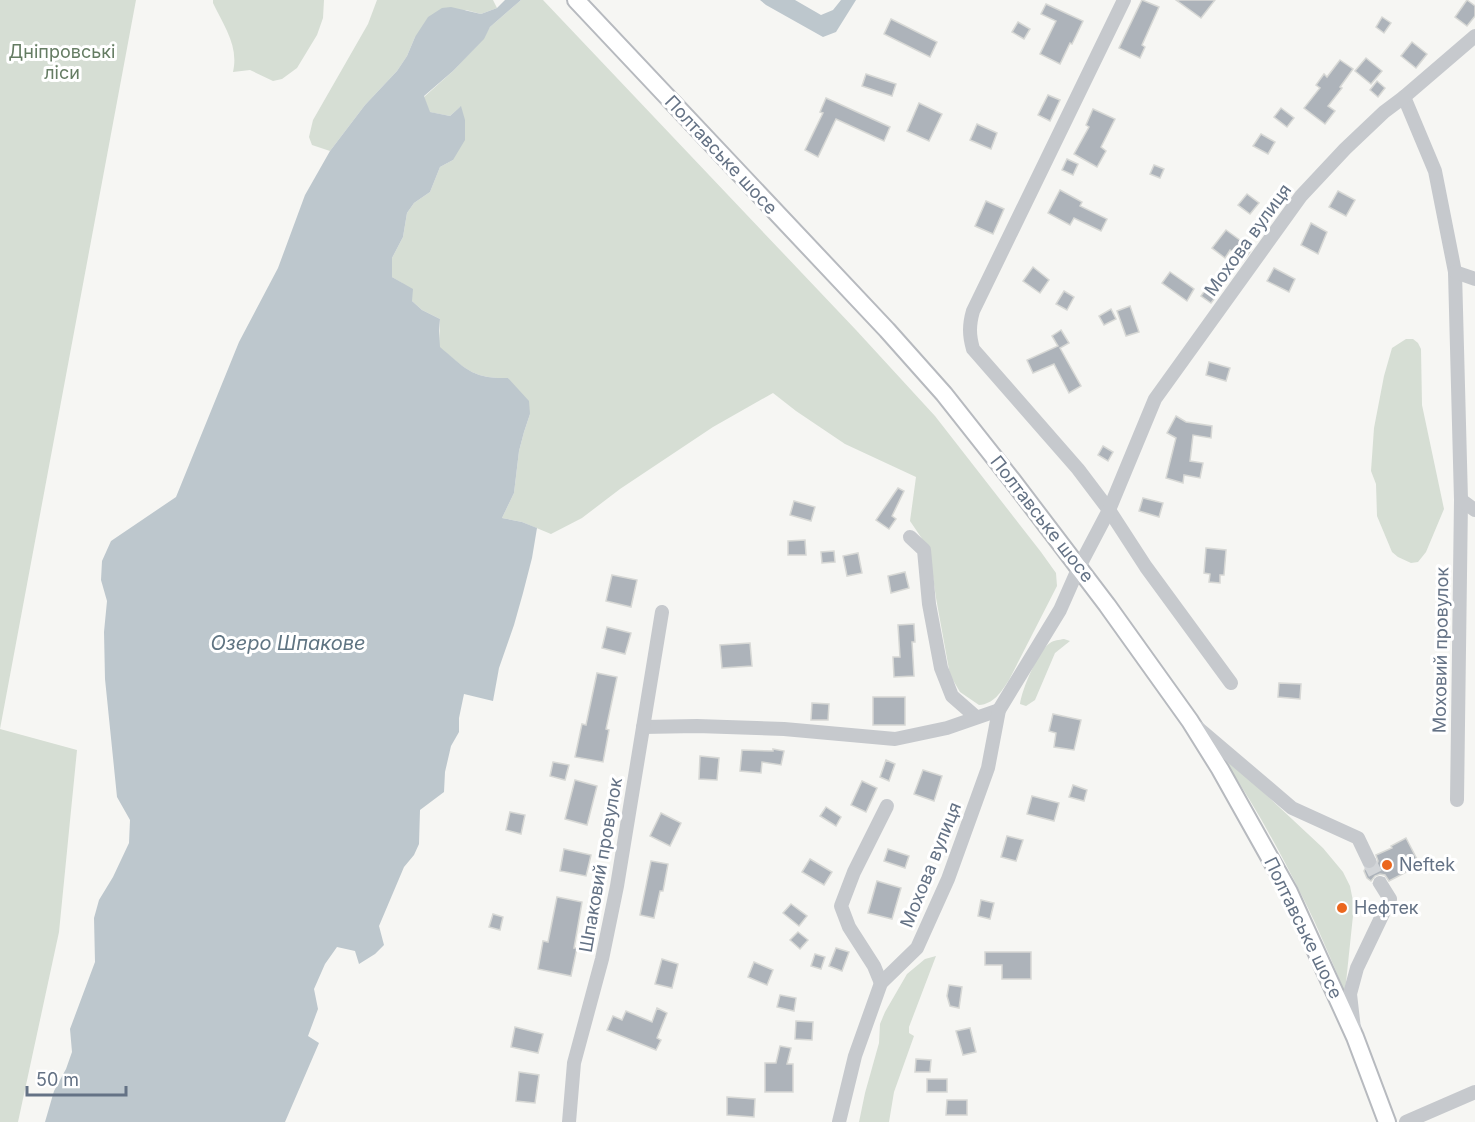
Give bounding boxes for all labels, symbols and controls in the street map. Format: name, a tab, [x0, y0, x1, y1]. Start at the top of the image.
park label: Дніпровські ліси	[9, 41, 115, 83]
street label: Полтавське шосе	[661, 91, 782, 218]
street label: Мохова вулиця	[1200, 180, 1295, 300]
street label: Полтавське шосе	[986, 451, 1098, 586]
street label: Моховий провулок	[1429, 567, 1452, 733]
water label: Озеро Шпакове	[211, 631, 366, 655]
street label: Шпаковий провулок	[575, 776, 626, 954]
street label: Мохова вулиця	[896, 799, 965, 931]
street label: Полтавське шосе	[1260, 854, 1347, 1002]
place label: Neftek	[1399, 854, 1455, 875]
marker: Neftek	[1380, 858, 1394, 872]
place label: Нефтек	[1354, 897, 1419, 918]
marker: Нефтек	[1335, 901, 1349, 915]
scale bar	[27, 1059, 126, 1097]
text: 50 m	[36, 1069, 79, 1090]

